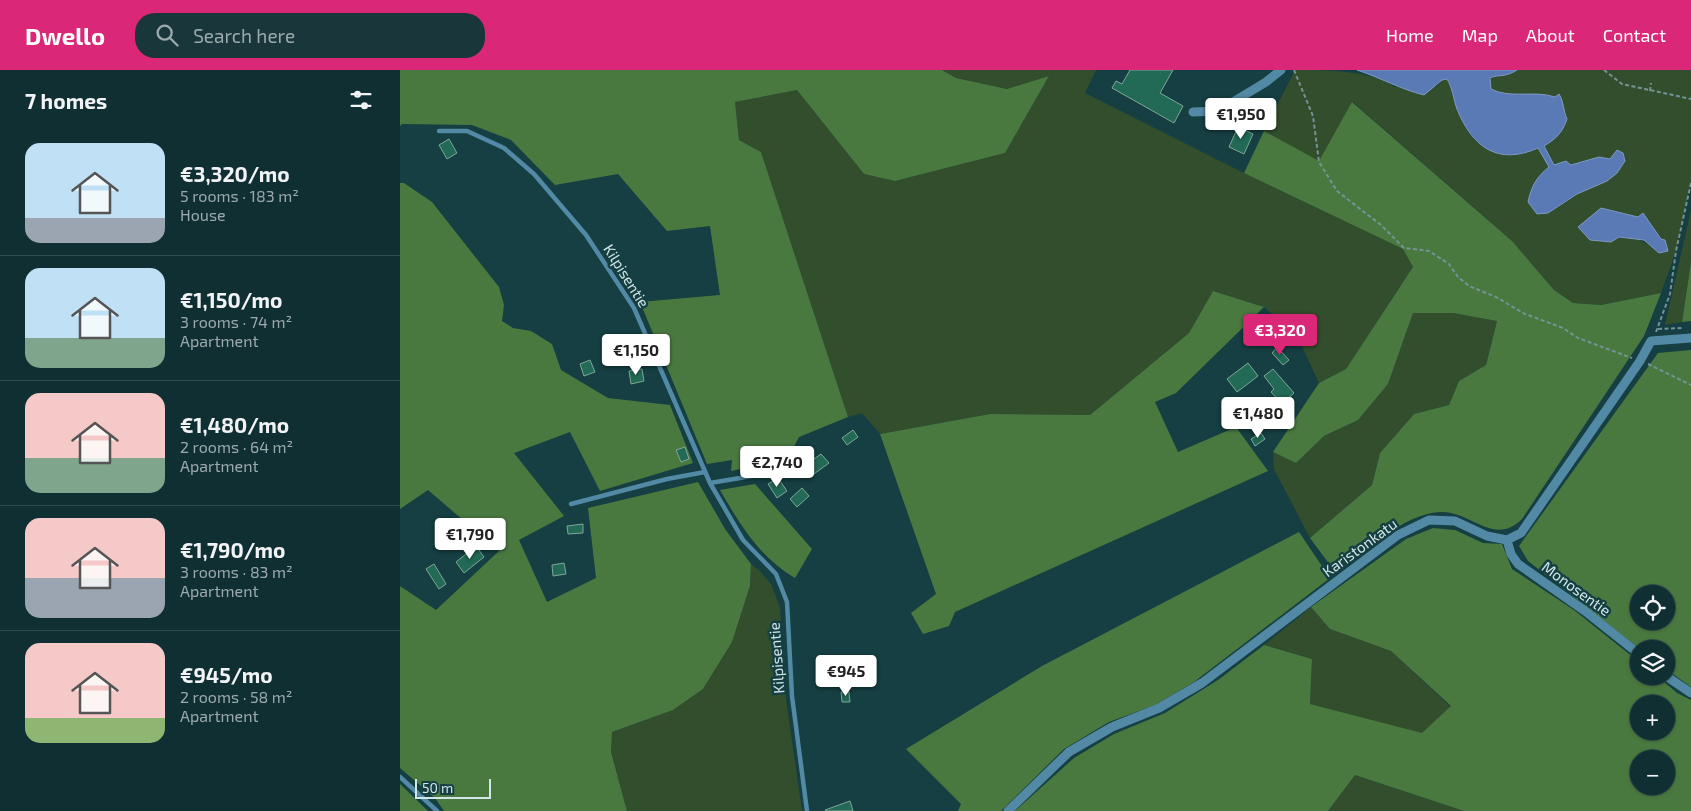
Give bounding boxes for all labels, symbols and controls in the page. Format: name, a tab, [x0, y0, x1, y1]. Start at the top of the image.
search box	[135, 13, 485, 58]
text: Dwello	[25, 21, 105, 50]
icon: search	[153, 21, 181, 49]
text: Search here	[193, 24, 295, 47]
text: Home	[1386, 24, 1434, 46]
text: Map	[1462, 24, 1498, 46]
text: About	[1526, 24, 1575, 46]
text: Contact	[1603, 24, 1666, 46]
icon: filters	[347, 86, 375, 114]
text: 7 homes	[25, 88, 107, 113]
pin: €1,950	[1200, 98, 1282, 140]
text: €1,950	[1216, 104, 1266, 123]
text: €3,320/mo	[180, 161, 290, 186]
icon: home	[65, 163, 125, 223]
text: 5 rooms · 183 m²	[180, 186, 299, 205]
text: House	[180, 205, 226, 224]
street label: Kilpisentie	[600, 240, 653, 310]
text: €1,150/mo	[180, 287, 282, 312]
icon: home	[65, 288, 125, 348]
text: 3 rooms · 74 m²	[180, 312, 292, 331]
pin: €3,320	[1239, 314, 1321, 356]
text: €3,320	[1254, 320, 1306, 339]
text: Apartment	[180, 331, 259, 350]
pin: €1,150	[595, 334, 677, 376]
text: €1,150	[613, 340, 659, 359]
pin: €1,480	[1217, 396, 1299, 439]
text: €1,480	[1232, 403, 1284, 422]
text: €1,480/mo	[180, 412, 289, 437]
icon: home	[65, 413, 125, 473]
text: 2 rooms · 64 m²	[180, 437, 293, 456]
pin: €2,740	[736, 446, 818, 488]
text: €2,740	[751, 452, 803, 471]
text: Apartment	[180, 456, 259, 475]
street label: Karistonkatu	[1319, 514, 1400, 580]
pin: €1,790	[429, 518, 511, 560]
text: €1,790	[446, 524, 494, 543]
text: €1,790/mo	[180, 537, 286, 562]
icon: home	[65, 538, 125, 598]
street label: Monosentie	[1539, 557, 1615, 619]
text: 3 rooms · 83 m²	[180, 562, 293, 581]
text: Apartment	[180, 581, 259, 600]
map controls	[1630, 585, 1675, 795]
button: locate	[1630, 585, 1675, 630]
street label: Kilpisentie	[765, 622, 787, 694]
button: layers	[1630, 640, 1675, 685]
pin: €945	[816, 654, 876, 697]
text: €945	[827, 661, 865, 680]
text: €945/mo	[180, 662, 273, 687]
icon: home	[65, 663, 125, 723]
text: 2 rooms · 58 m²	[180, 687, 293, 706]
button: +	[1630, 695, 1675, 740]
text: Apartment	[180, 706, 259, 725]
button: −	[1630, 750, 1675, 795]
scale bar	[415, 776, 491, 799]
text: 50 m	[422, 779, 453, 796]

